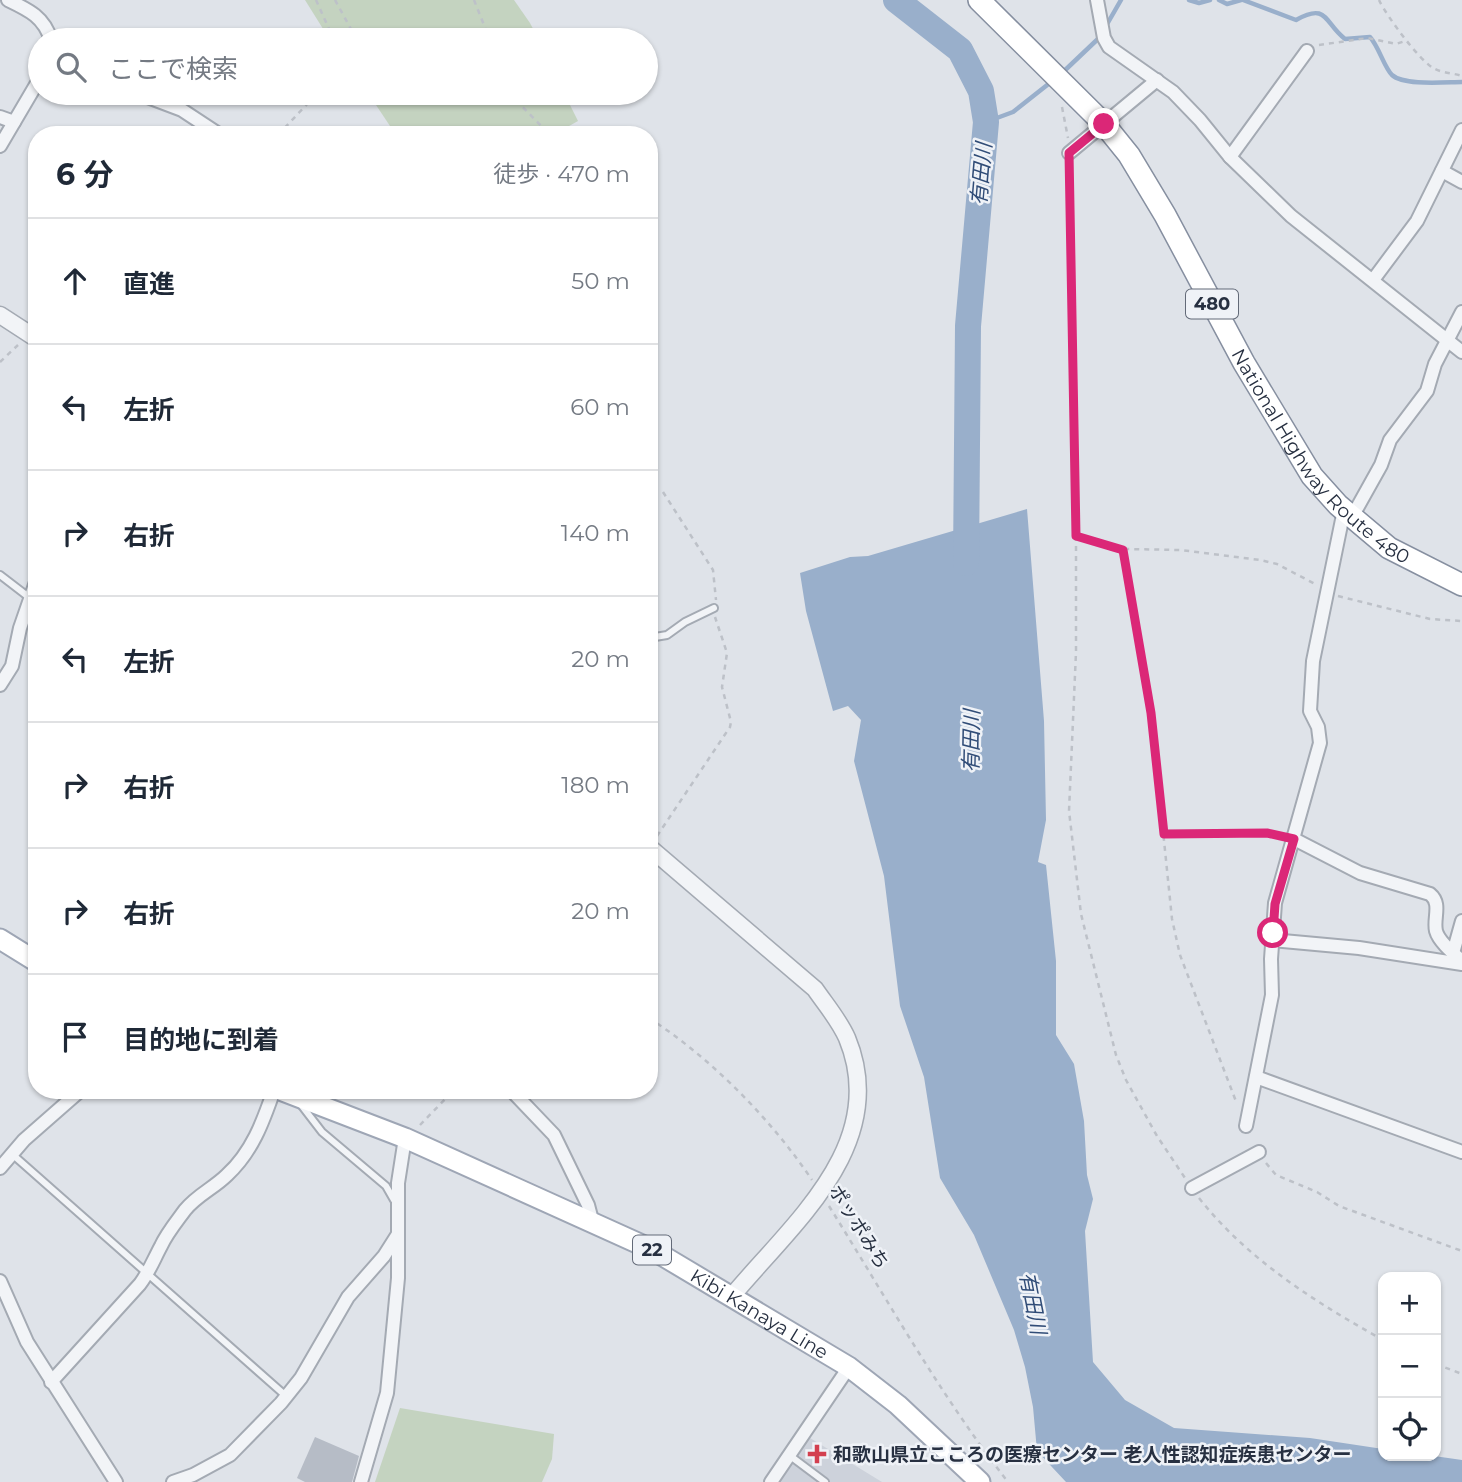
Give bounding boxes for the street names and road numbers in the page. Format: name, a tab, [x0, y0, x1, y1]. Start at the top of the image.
road number: 480	[1186, 290, 1238, 318]
street label: National Highway Route 480	[1227, 345, 1414, 568]
street label: ポッポみち	[824, 1181, 894, 1273]
road number: 22	[633, 1236, 671, 1265]
street label: Kibi Kanaya Line	[686, 1264, 833, 1364]

